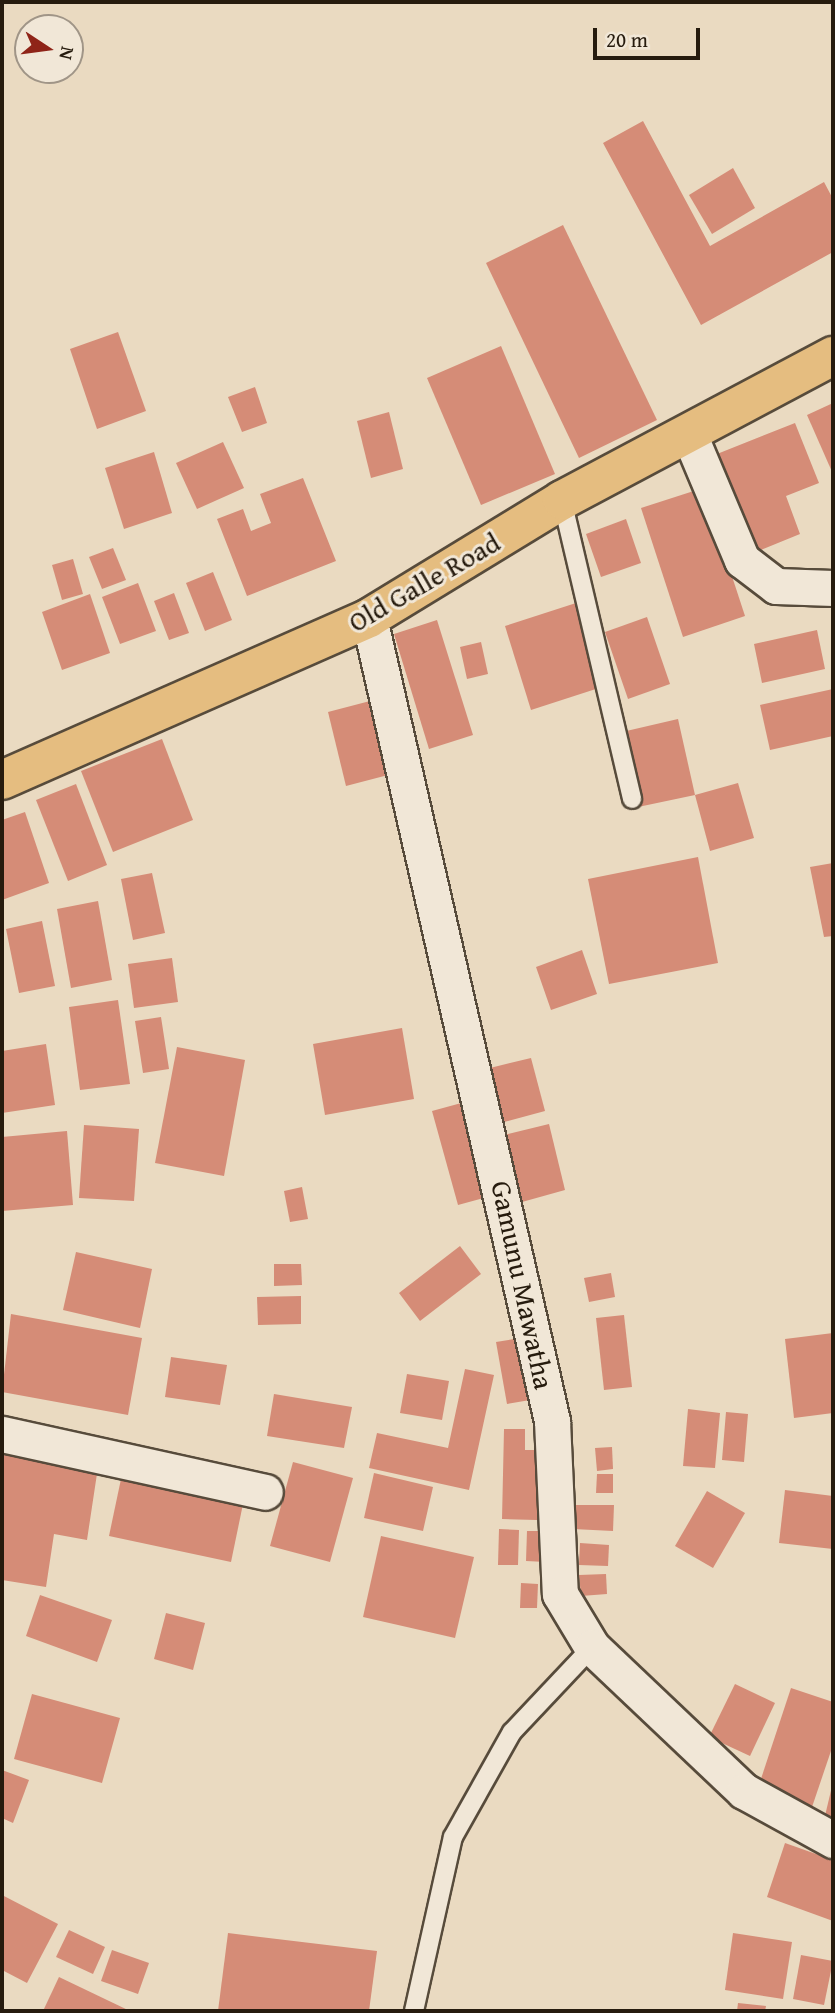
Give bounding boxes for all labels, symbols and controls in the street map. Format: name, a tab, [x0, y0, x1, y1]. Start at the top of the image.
north arrow	[14, 14, 84, 84]
scale bar	[597, 14, 704, 58]
text: 20 m	[606, 24, 648, 55]
text: N	[52, 44, 83, 63]
street label: Old Galle Road	[342, 525, 506, 639]
street label: Gamunu Mawatha	[485, 1178, 561, 1392]

